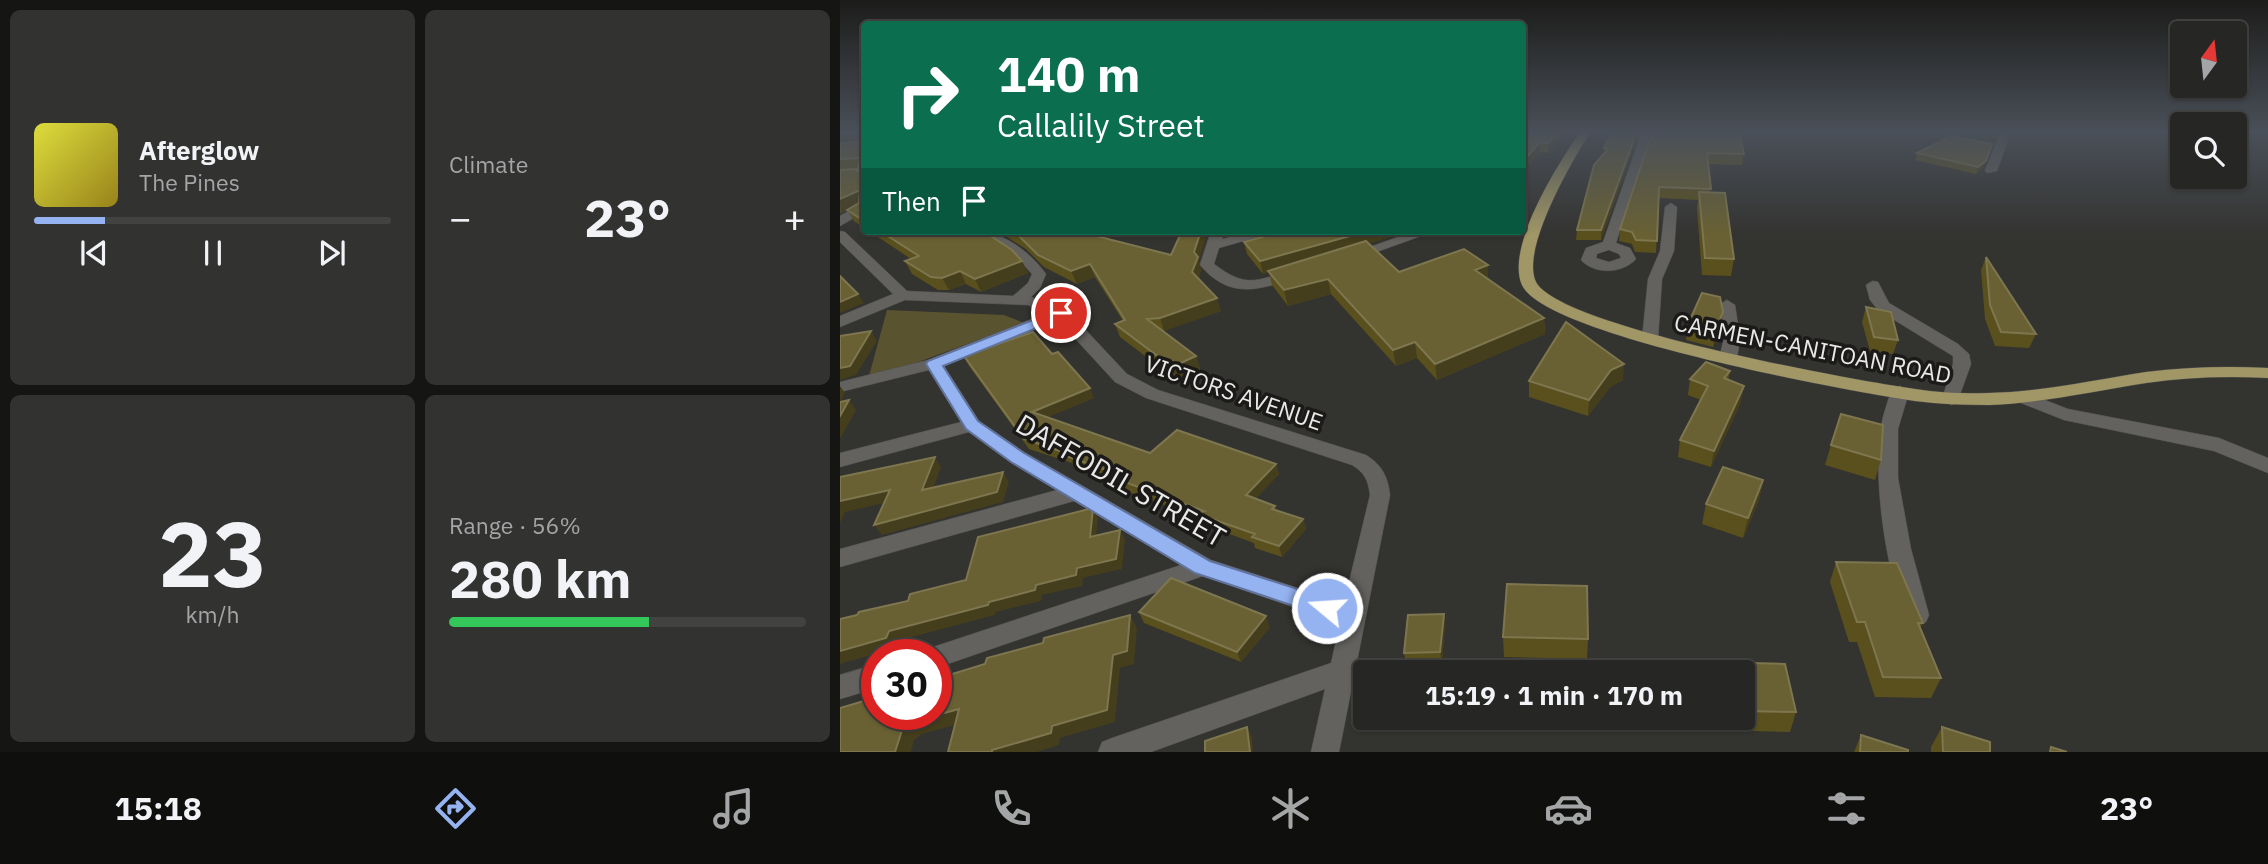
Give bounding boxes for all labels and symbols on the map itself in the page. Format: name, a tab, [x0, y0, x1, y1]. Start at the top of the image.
north arrow	[2170, 21, 2247, 98]
pin	[1031, 283, 1091, 343]
street label: CARMEN-CANITOAN ROAD	[1672, 306, 1954, 390]
street label: VICTORS AVENUE	[1141, 347, 1327, 437]
street label: DAFFODIL STREET	[1009, 405, 1233, 555]
position arrow	[1290, 571, 1364, 645]
speed limit sign: 30	[861, 639, 952, 730]

